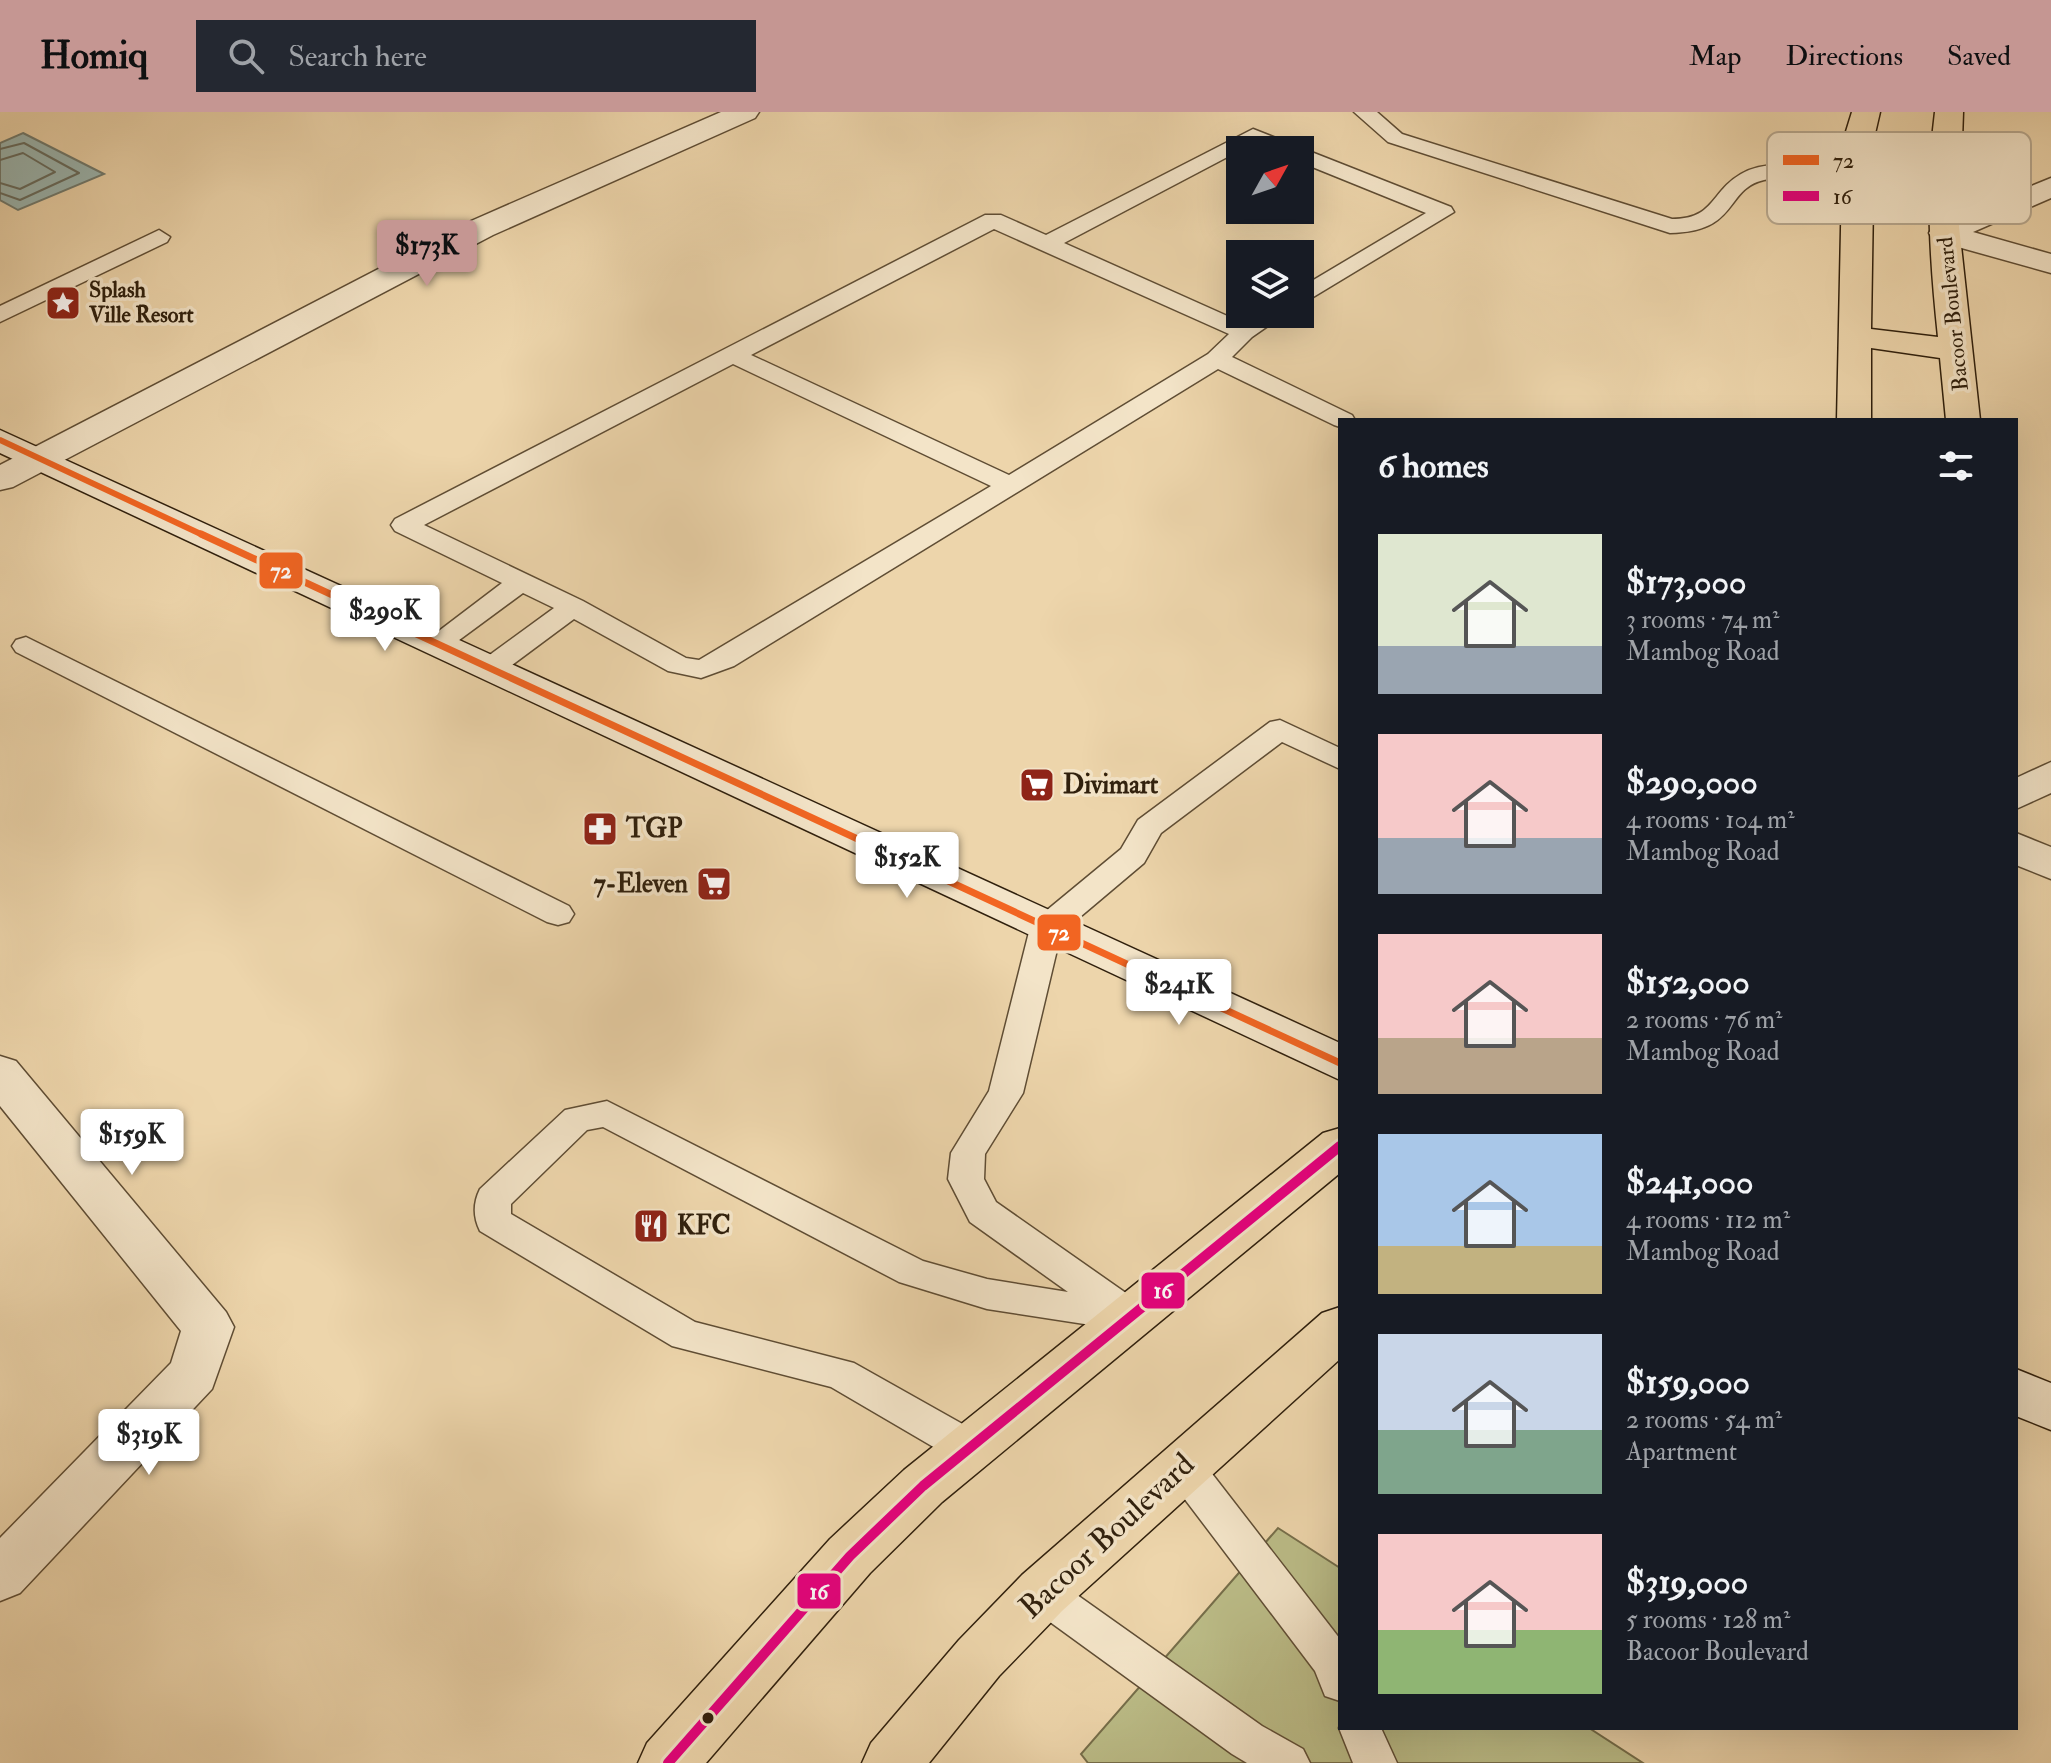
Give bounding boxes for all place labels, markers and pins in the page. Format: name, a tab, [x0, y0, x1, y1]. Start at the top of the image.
pin: $173K	[371, 220, 483, 288]
place label: Splash Ville Resort	[88, 276, 194, 329]
place icon: Splash Ville Resort	[44, 284, 82, 322]
pin: $290K	[329, 585, 441, 653]
supermarket icon: Divimart	[1018, 766, 1056, 804]
place label: Divimart	[1063, 769, 1159, 801]
pharmacy icon: TGP	[581, 810, 619, 848]
place label: TGP	[625, 813, 682, 845]
pin: $152K	[851, 832, 963, 900]
supermarket icon: 7-Eleven	[695, 865, 733, 903]
place label: 7-Eleven	[594, 868, 689, 900]
pin: $241K	[1123, 959, 1235, 1027]
pin: $159K	[76, 1109, 188, 1177]
restaurant icon: KFC	[632, 1207, 670, 1245]
place label: KFC	[677, 1210, 731, 1242]
pin: $319K	[93, 1409, 205, 1477]
unlabelled marker	[700, 1710, 716, 1726]

